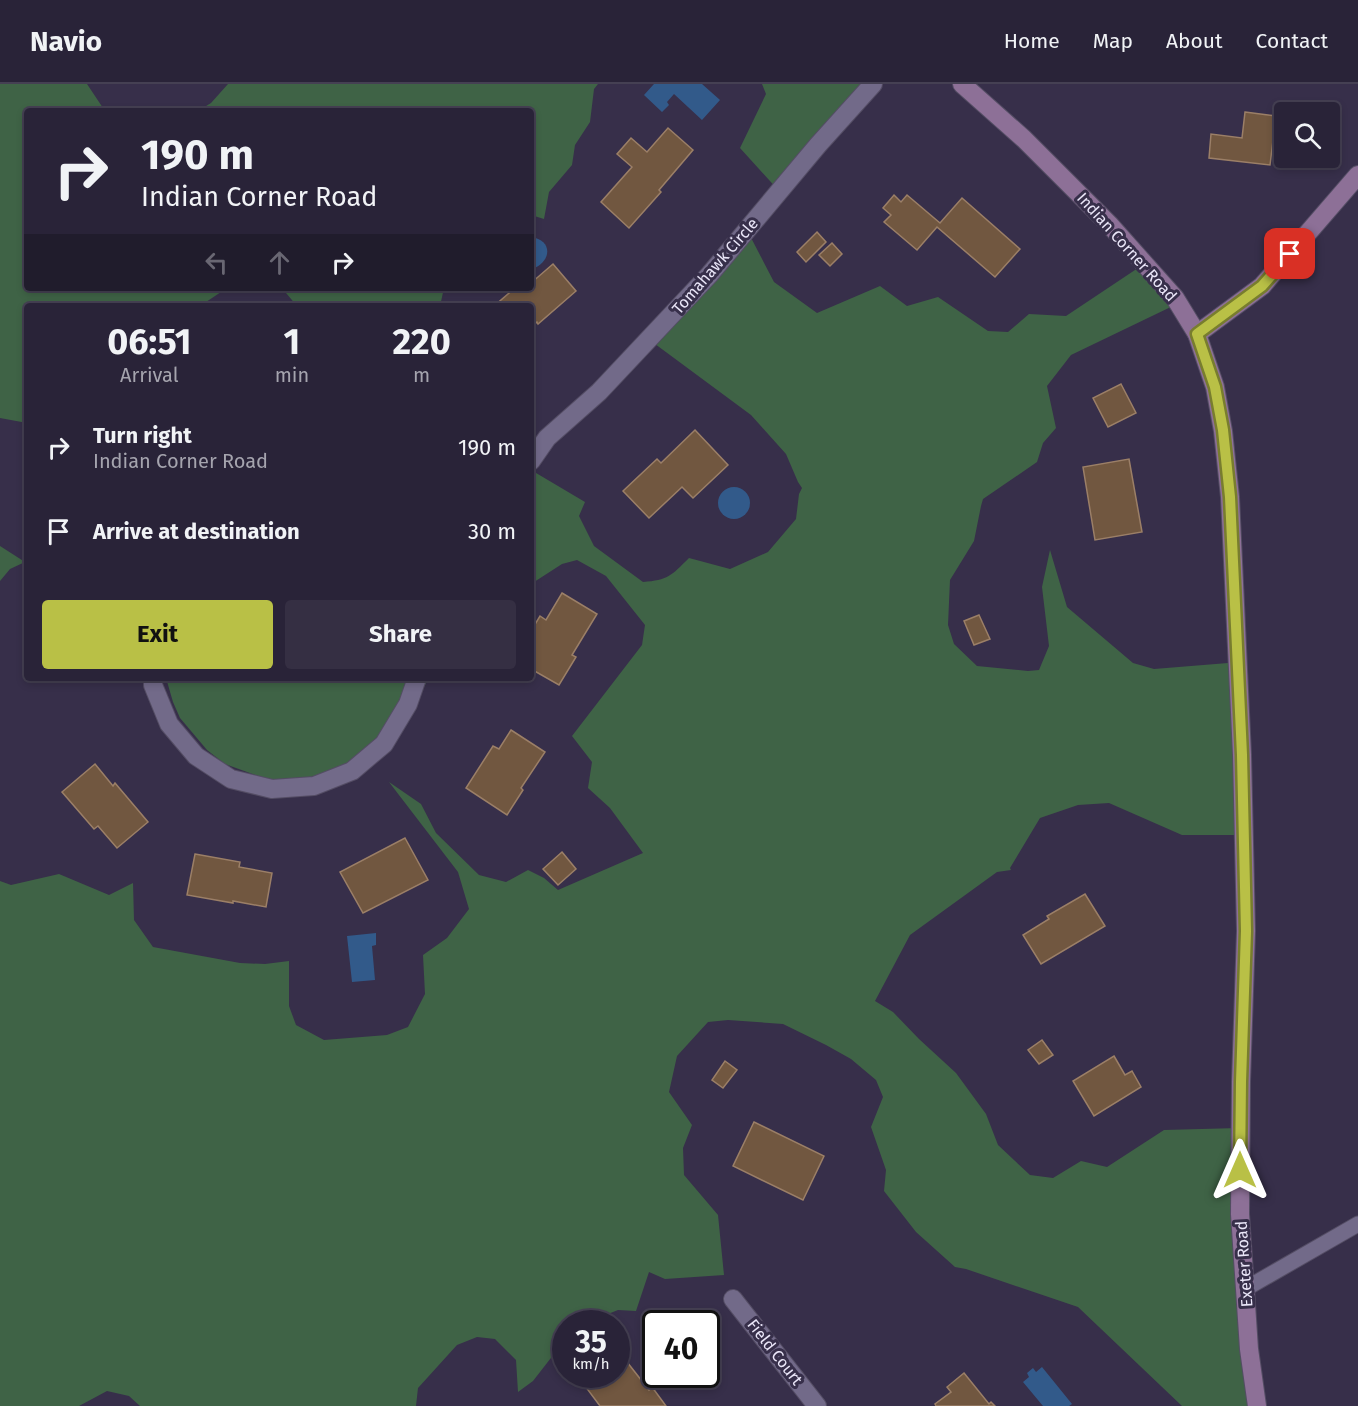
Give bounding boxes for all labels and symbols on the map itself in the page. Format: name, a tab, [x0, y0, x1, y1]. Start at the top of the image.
street label: Indian Corner Road	[1073, 189, 1181, 305]
street label: Tomahawk Circle	[668, 214, 762, 318]
pin	[1264, 228, 1315, 279]
position arrow	[1208, 1138, 1272, 1202]
street label: Exeter Road	[1232, 1220, 1256, 1308]
speed limit sign: 40	[642, 1310, 720, 1388]
street label: Field Court	[743, 1315, 807, 1389]

